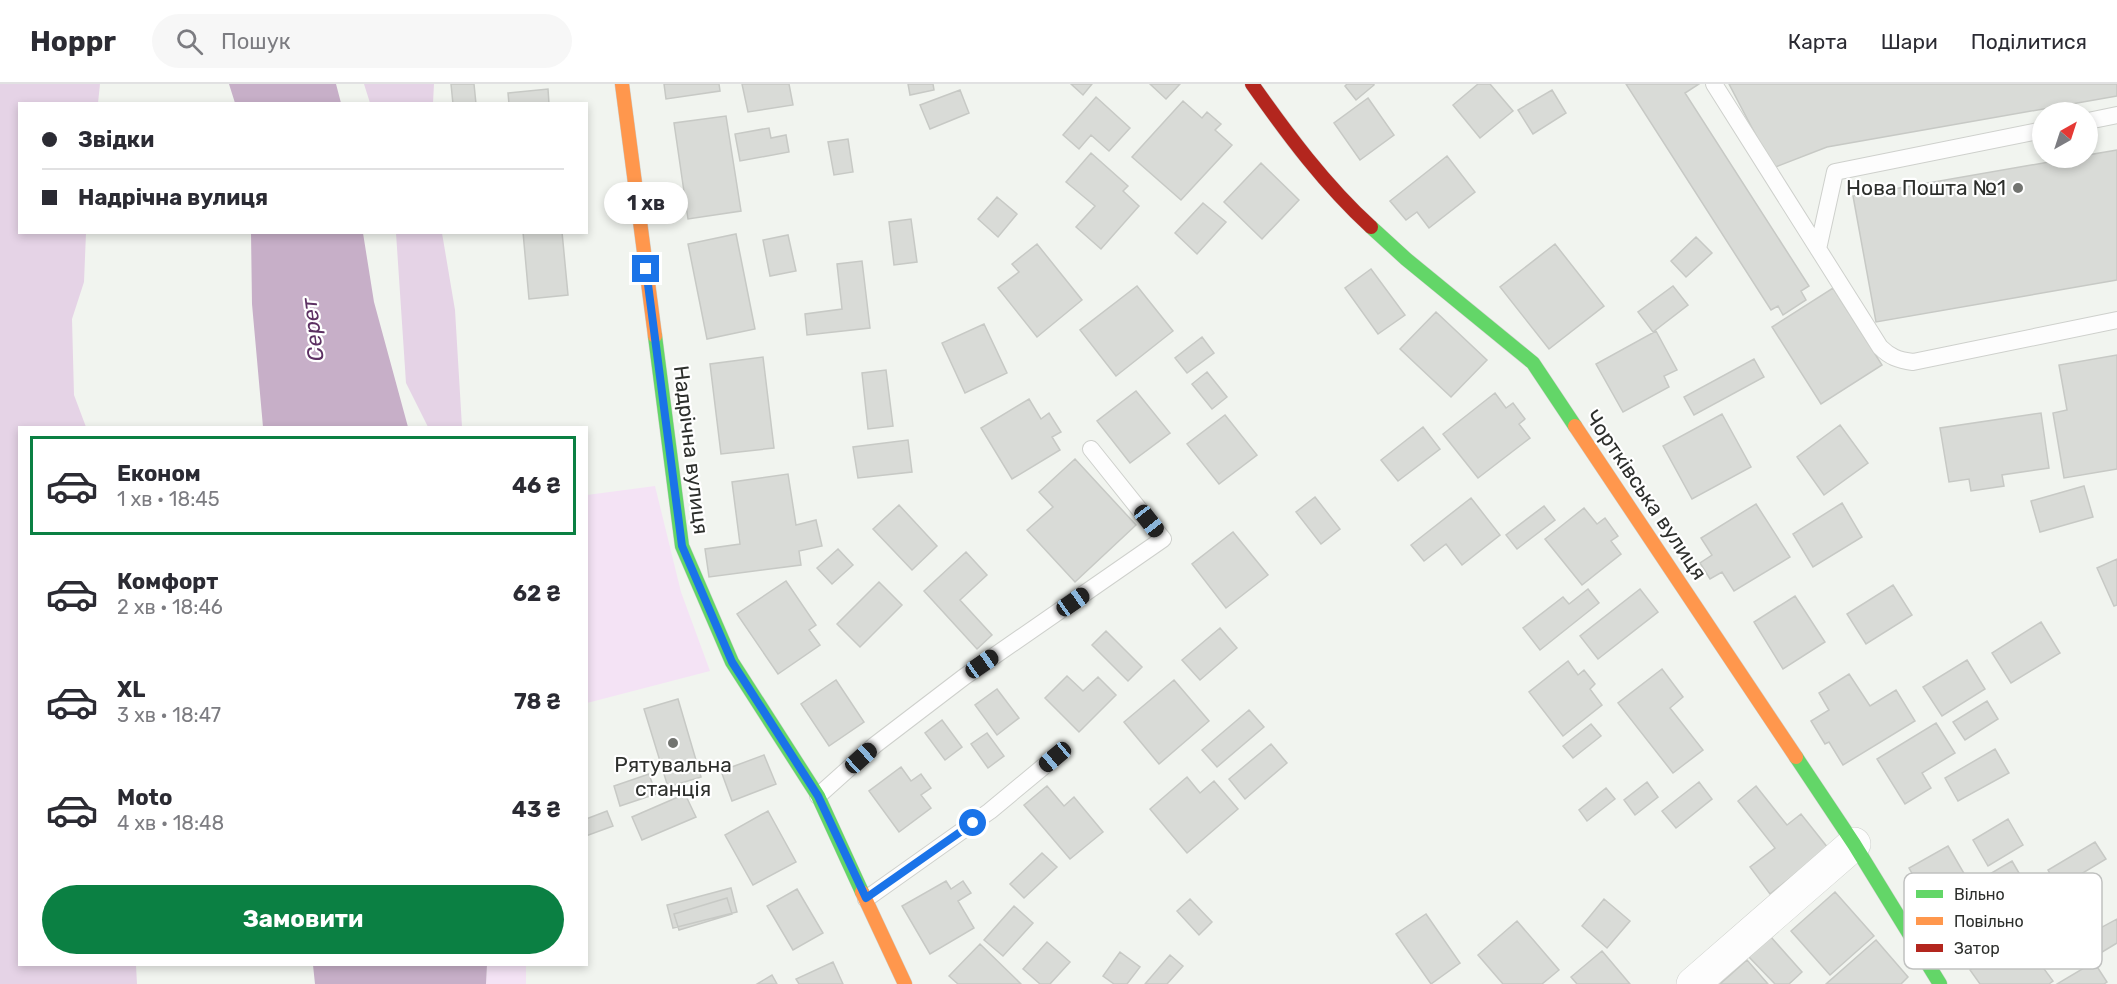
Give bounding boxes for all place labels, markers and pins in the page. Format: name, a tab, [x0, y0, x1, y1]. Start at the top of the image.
place label: Нова Пошта №1	[1846, 175, 2006, 200]
marker: Нова Пошта №1	[2011, 181, 2025, 195]
marker: Рятувальна станція	[666, 736, 680, 750]
place label: Рятувальна станція	[614, 752, 732, 801]

